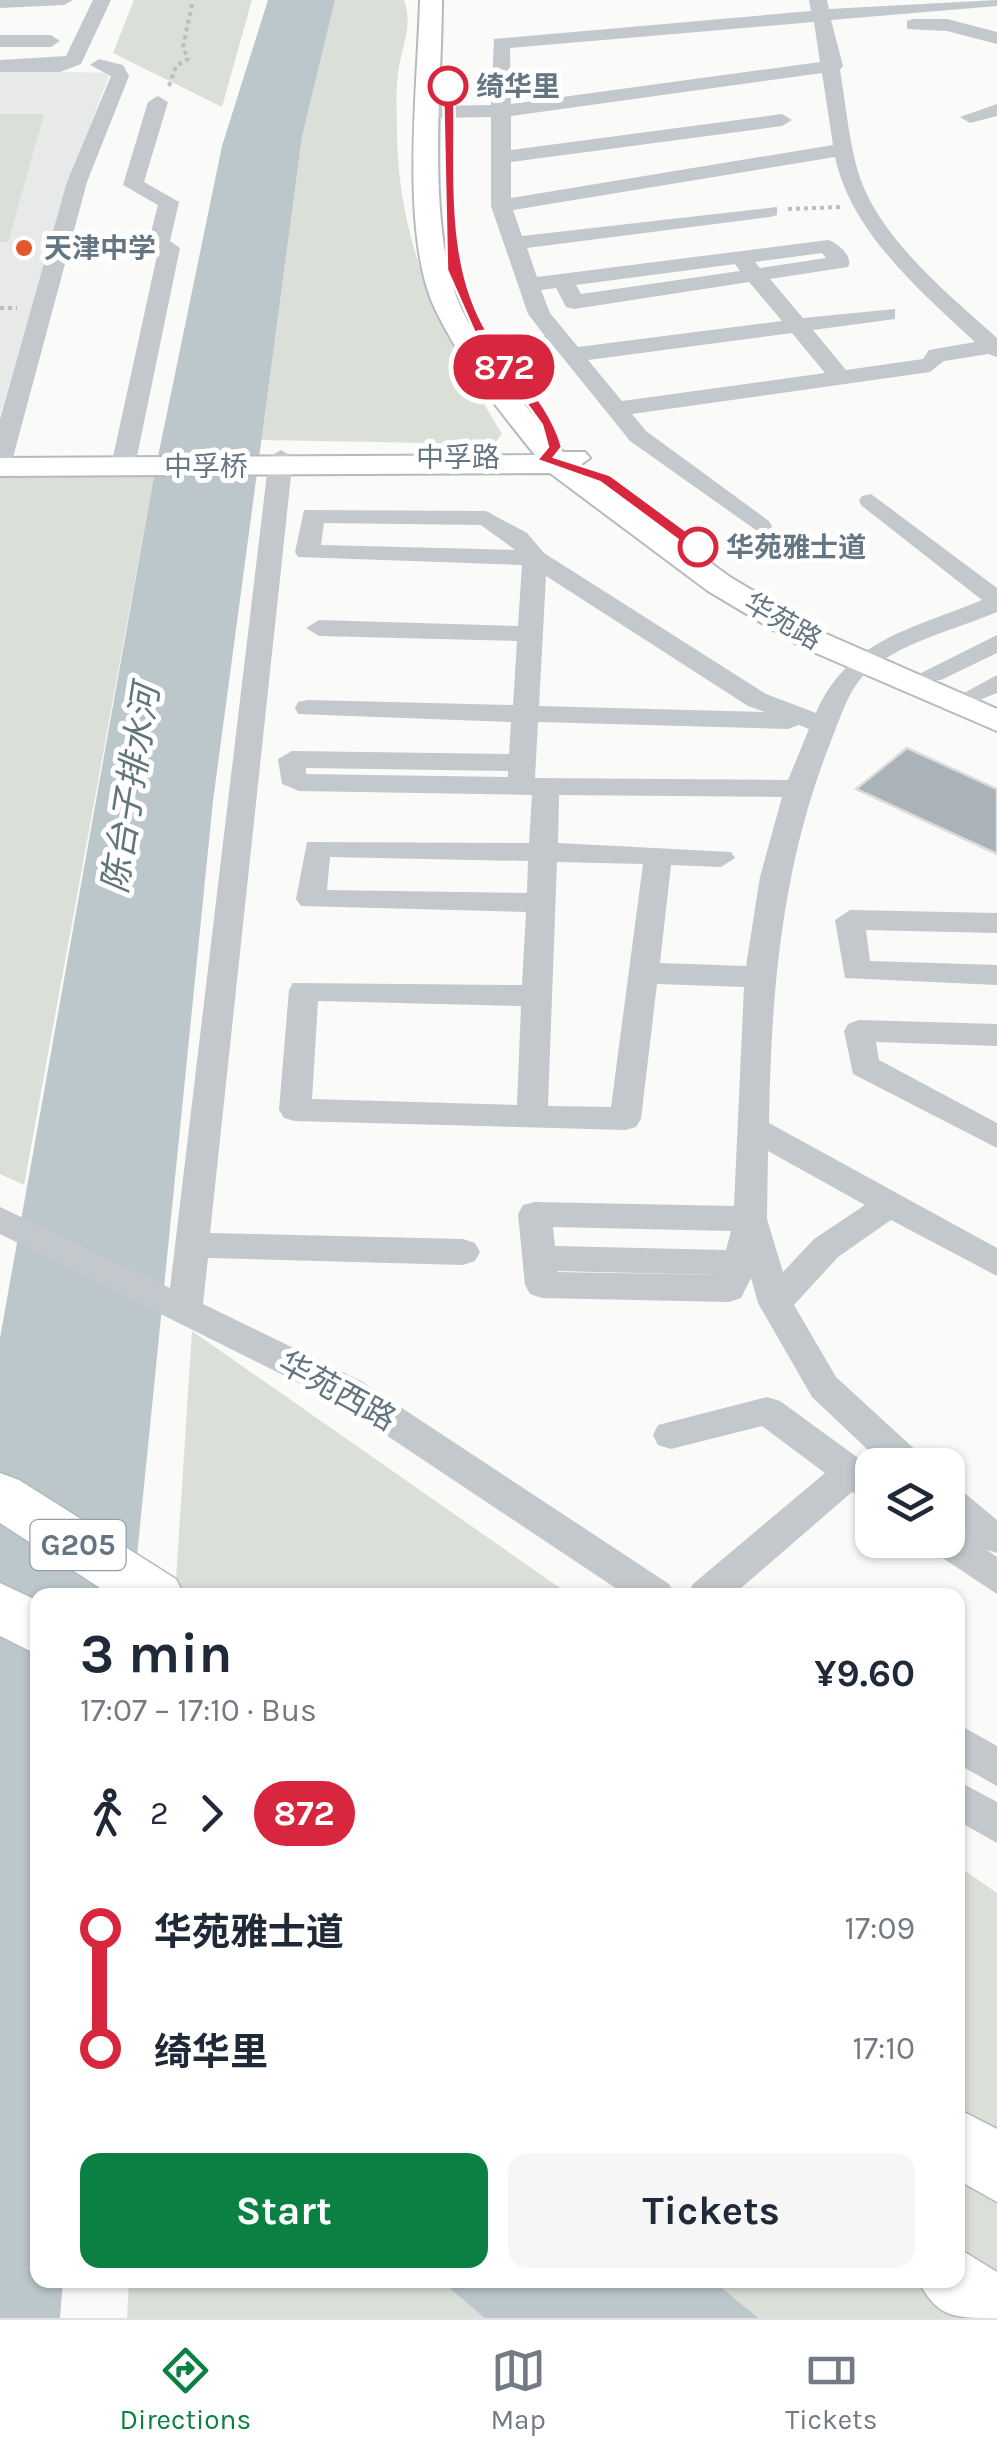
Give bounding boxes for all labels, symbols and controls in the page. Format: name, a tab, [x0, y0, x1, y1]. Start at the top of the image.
marker: 绮华里	[429, 67, 467, 105]
place label: 绮华里	[476, 70, 560, 103]
place label: 天津中学	[44, 232, 156, 265]
marker: 天津中学	[13, 237, 35, 259]
line badge: 872	[446, 334, 562, 400]
text: 872	[473, 347, 535, 388]
street label: 中孚路	[416, 441, 500, 474]
street label: 中孚桥	[164, 450, 248, 483]
marker: 华苑雅士道	[679, 528, 717, 566]
place label: 华苑雅士道	[726, 531, 866, 564]
street label: 华苑路	[738, 586, 828, 656]
water label: 陈台子排水河	[94, 676, 169, 896]
street label: 华苑西路	[272, 1344, 402, 1438]
map controls	[855, 1448, 965, 1558]
button: layers	[855, 1448, 965, 1558]
road number: G205	[30, 1520, 126, 1570]
text: 3 min	[80, 1622, 233, 1686]
text: ¥9.60	[814, 1651, 915, 1696]
text: 17:07 – 17:10 · Bus	[80, 1692, 317, 1729]
icon: walk	[80, 1786, 135, 1841]
icon: forward	[184, 1786, 239, 1841]
text: 872	[274, 1793, 335, 1834]
text: 2	[150, 1795, 169, 1832]
text: 华苑雅士道	[154, 1910, 344, 1955]
text: 17:09	[844, 1910, 915, 1947]
text: 绮华里	[154, 2030, 268, 2075]
text: 17:10	[852, 2030, 915, 2067]
button: Start	[80, 2153, 488, 2268]
button: Tickets	[508, 2153, 915, 2268]
tab: Directions	[120, 2343, 251, 2436]
tab: Map	[490, 2343, 546, 2436]
tab: Tickets	[785, 2343, 877, 2436]

